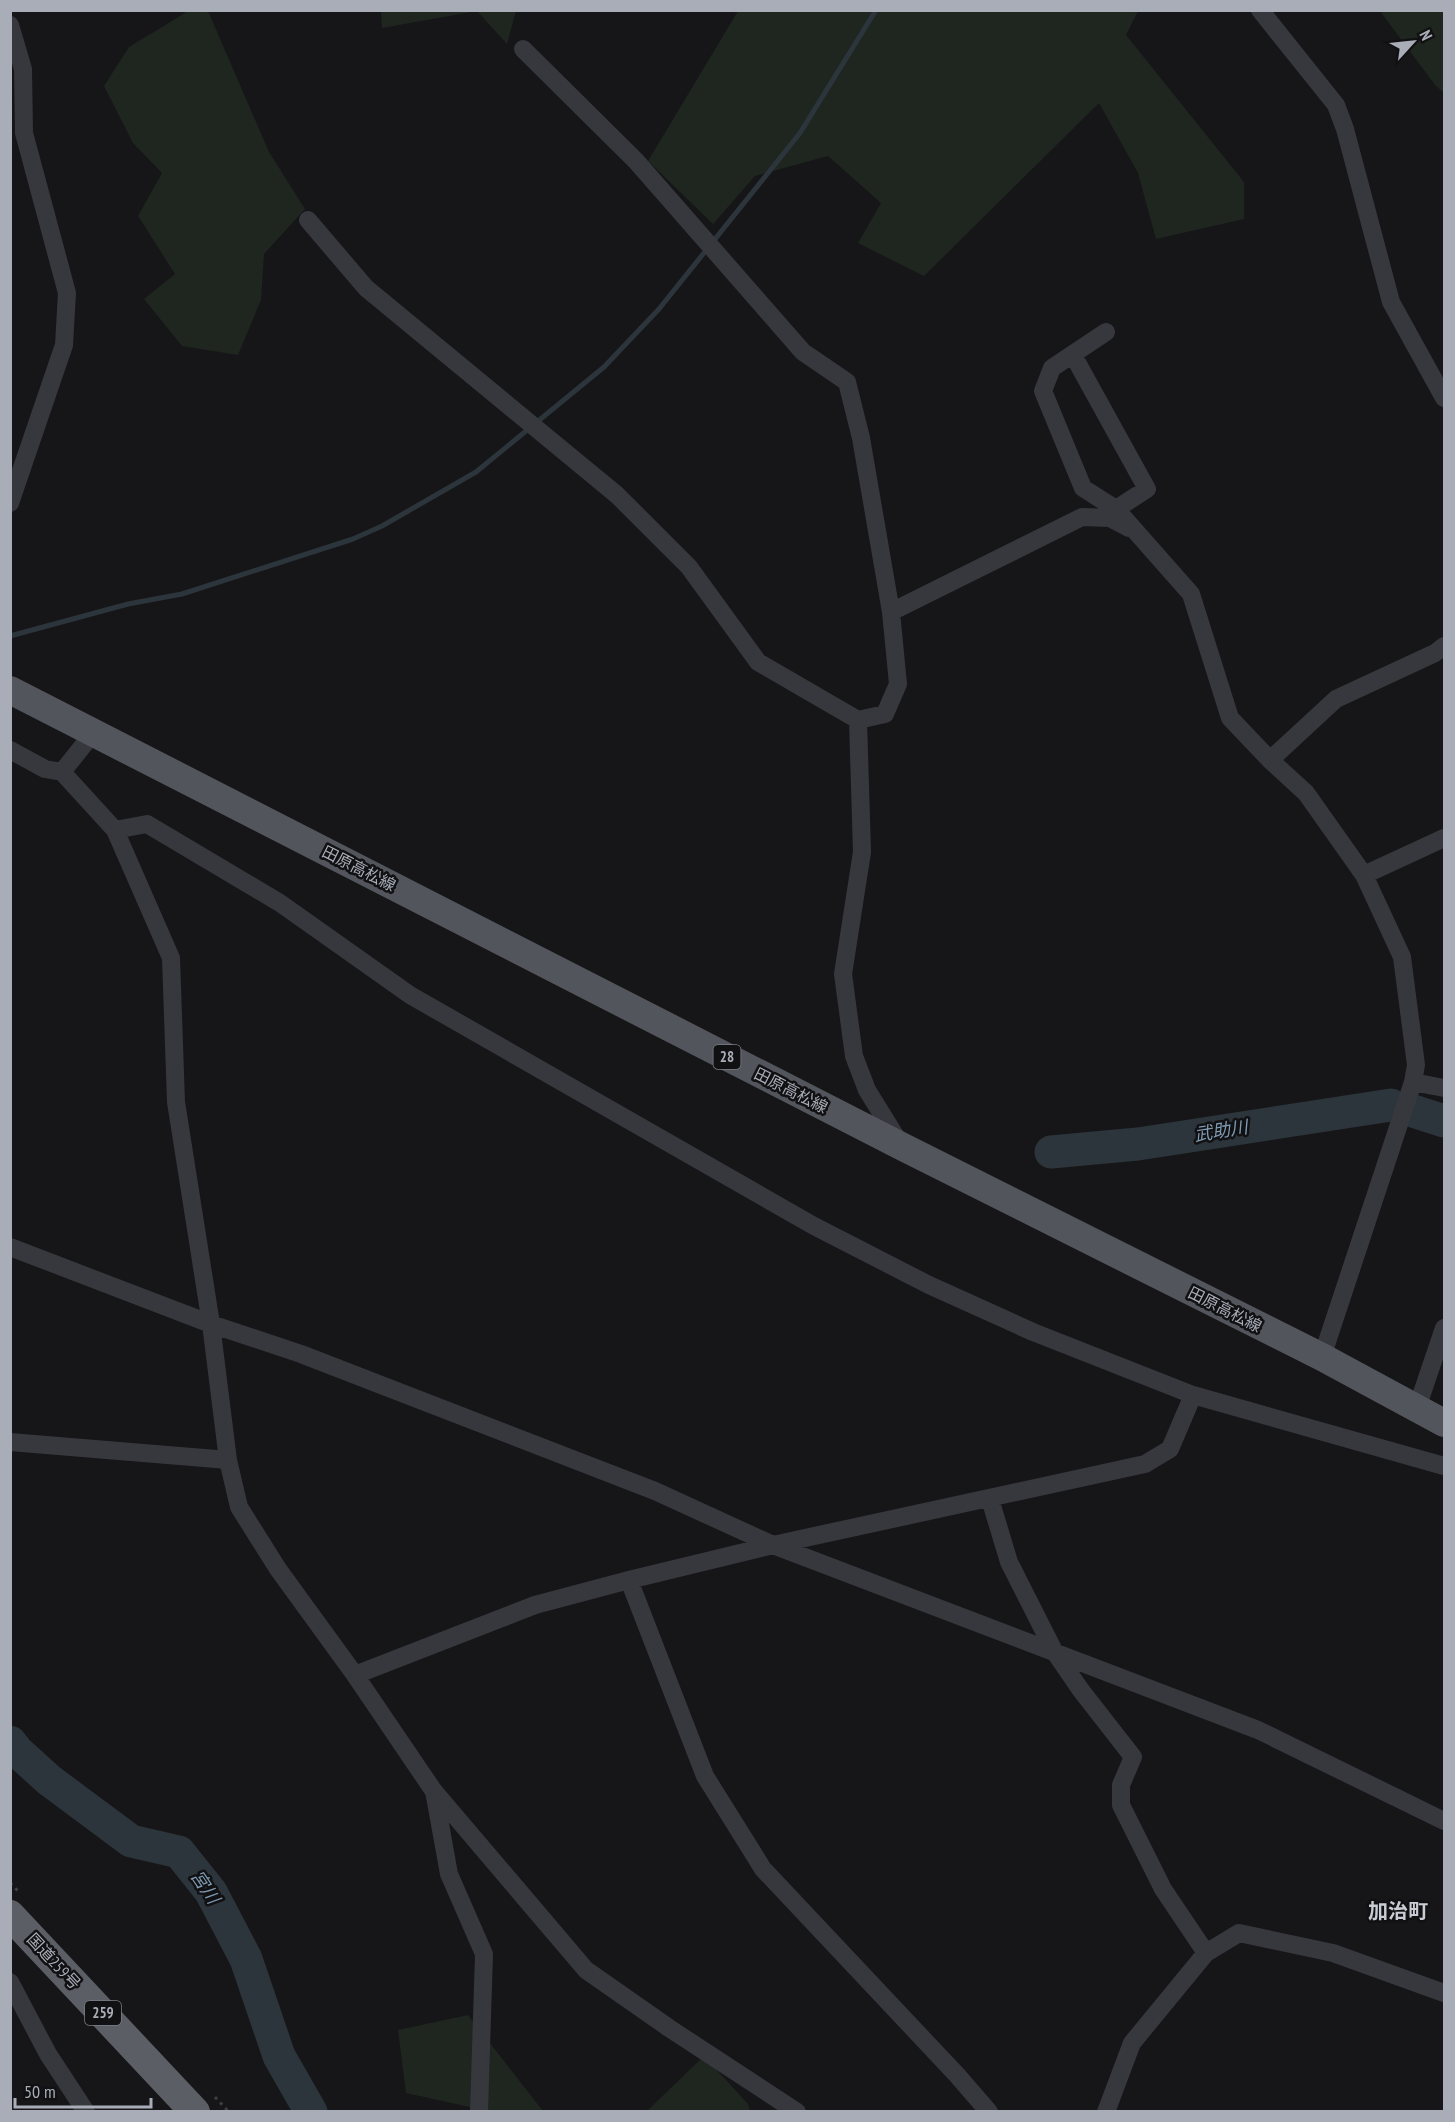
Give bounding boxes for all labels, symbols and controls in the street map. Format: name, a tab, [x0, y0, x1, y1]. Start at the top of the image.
north arrow	[1383, 12, 1443, 72]
text: N	[1415, 27, 1437, 44]
street label: 田原高松線	[319, 841, 399, 895]
road number: 28	[714, 1045, 740, 1069]
street label: 田原高松線	[751, 1063, 831, 1117]
water label: 武助川	[1192, 1115, 1251, 1146]
street label: 田原高松線	[1185, 1282, 1265, 1336]
water label: 宮川	[186, 1865, 226, 1910]
district label: 加治町	[1368, 1898, 1428, 1924]
street label: 国道259号	[23, 1929, 85, 1993]
road number: 259	[85, 2001, 121, 2025]
scale bar	[15, 2071, 152, 2109]
text: 50 m	[24, 2080, 56, 2103]

